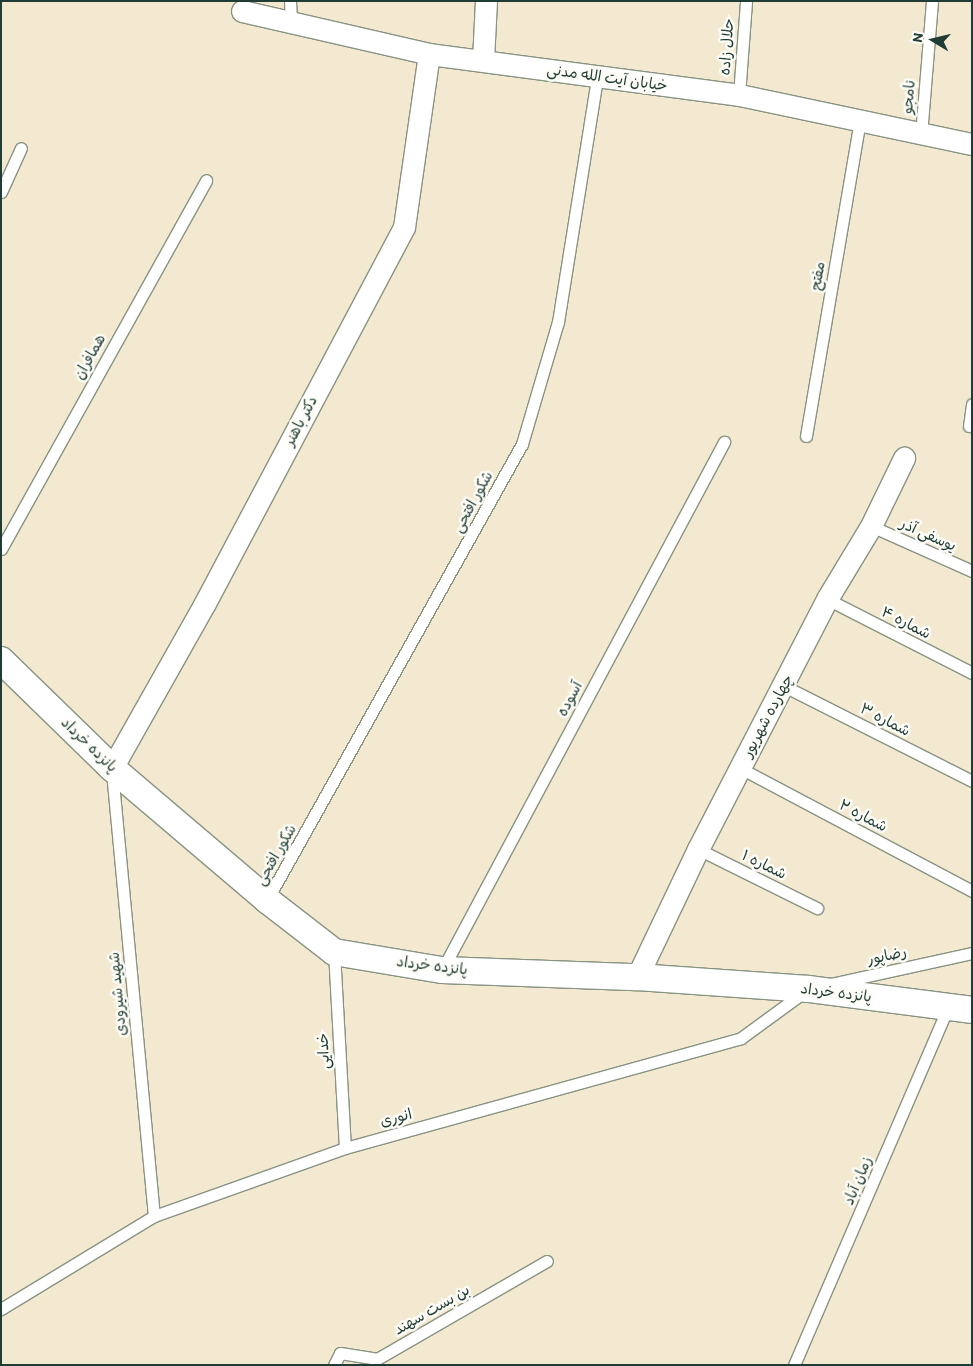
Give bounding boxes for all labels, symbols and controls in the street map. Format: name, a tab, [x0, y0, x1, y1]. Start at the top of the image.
north arrow	[908, 15, 958, 65]
street label: حلال زاده	[716, 18, 738, 76]
text: N	[909, 32, 927, 44]
street label: خیابان آیت الله مدنی	[546, 61, 668, 95]
street label: نامجو	[899, 79, 919, 115]
street label: مفتح	[807, 260, 829, 292]
street label: همافران	[70, 331, 110, 383]
street label: دکتر باهنر	[280, 393, 322, 449]
street label: شکور افتحی	[449, 468, 497, 536]
street label: یوسفی آذر	[897, 515, 959, 555]
street label: شماره ۴	[878, 603, 934, 643]
street label: چهارده شهریور	[739, 672, 797, 760]
street label: آسوده	[553, 678, 587, 720]
street label: شماره ۳	[857, 700, 913, 740]
street label: پانزده خرداد	[57, 714, 121, 776]
street label: شماره ۲	[836, 796, 890, 836]
street label: شکور افتحی	[251, 821, 301, 889]
street label: شماره ۱	[739, 847, 789, 883]
street label: رضاپور	[866, 943, 908, 969]
street label: شهید شیرودی	[105, 951, 131, 1037]
street label: پانزده خرداد	[395, 953, 469, 979]
street label: پانزده خرداد	[799, 980, 873, 1006]
street label: خدایی	[314, 1032, 334, 1070]
street label: انوری	[378, 1105, 414, 1131]
street label: زمان آباد	[840, 1154, 876, 1208]
street label: بن بست سهند	[391, 1281, 473, 1339]

